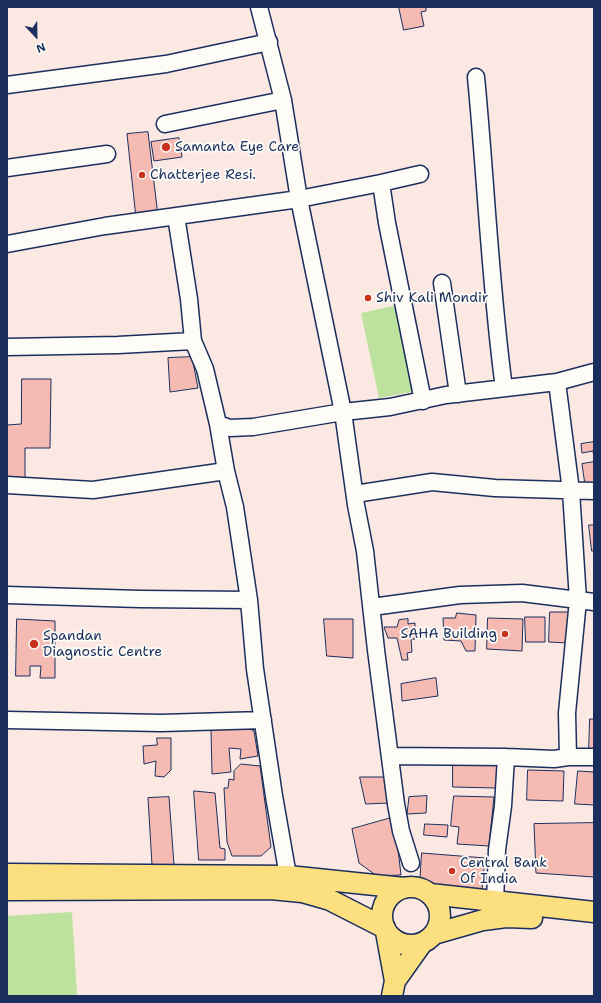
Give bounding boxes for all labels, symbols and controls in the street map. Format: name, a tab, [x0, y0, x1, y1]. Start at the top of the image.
north arrow	[16, 16, 56, 56]
text: N	[34, 39, 48, 56]
place label: Samanta Eye Care	[175, 139, 299, 155]
marker: Samanta Eye Care	[160, 141, 172, 153]
place label: Chatterjee Resi.	[150, 167, 256, 183]
marker: Chatterjee Resi.	[137, 170, 147, 180]
place label: Shiv Kali Mondir	[376, 290, 488, 306]
marker: Shiv Kali Mondir	[363, 293, 373, 303]
place label: SAHA Building	[401, 626, 497, 642]
place label: Spandan Diagnostic Centre	[43, 628, 162, 660]
marker: SAHA Building	[500, 629, 510, 639]
marker: Spandan Diagnostic Centre	[28, 638, 40, 650]
place label: Central Bank Of India	[460, 855, 547, 888]
marker: Central Bank Of India	[447, 866, 457, 876]

